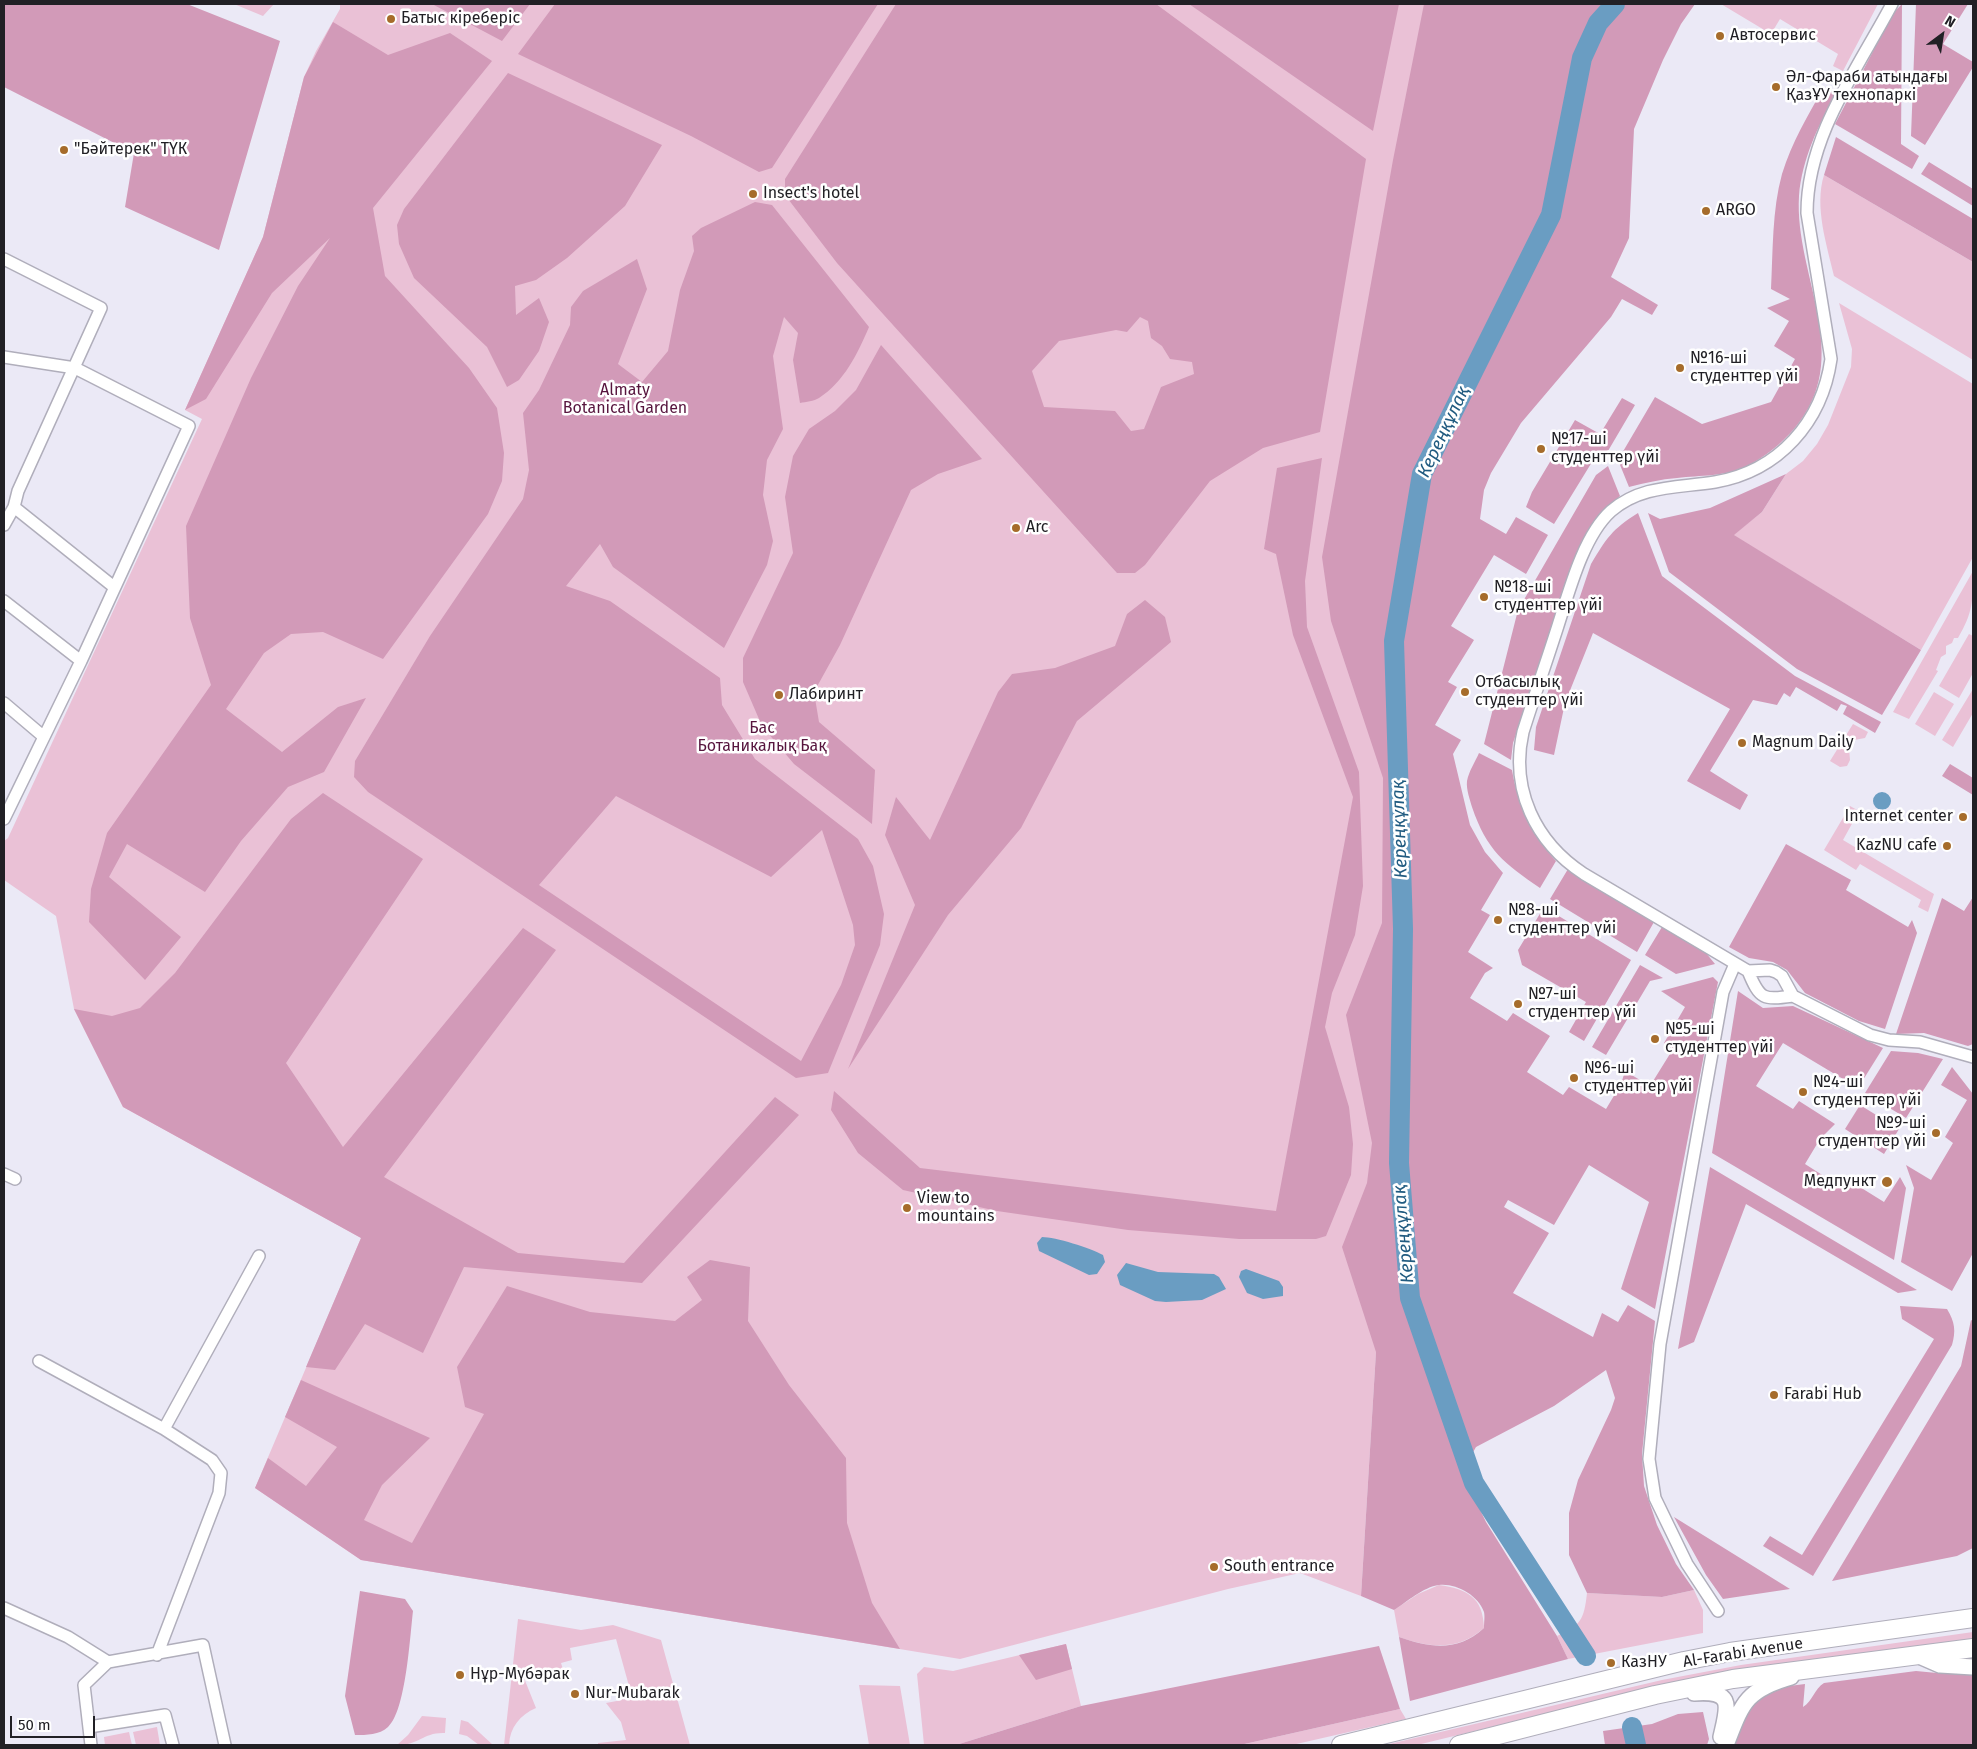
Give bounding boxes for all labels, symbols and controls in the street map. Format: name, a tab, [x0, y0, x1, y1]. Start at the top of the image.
place label: Батыс кіреберіс	[401, 9, 520, 29]
north arrow	[1917, 10, 1967, 60]
text: N	[1942, 12, 1958, 31]
marker: Батыс кіреберіс	[385, 13, 397, 25]
place label: Автосервис	[1730, 26, 1816, 46]
marker: Автосервис	[1714, 30, 1726, 42]
place label: Әл-Фараби атындағы ҚазҰУ технопаркі	[1786, 68, 1948, 106]
marker: Әл-Фараби атындағы ҚазҰУ технопаркі	[1770, 81, 1782, 93]
place label: "Бәйтерек" ТҮК	[74, 140, 187, 160]
marker: "Бәйтерек" ТҮК	[58, 144, 70, 156]
place label: Insect's hotel	[763, 184, 859, 204]
marker: Insect's hotel	[747, 188, 759, 200]
place label: ARGO	[1716, 201, 1756, 221]
marker: ARGO	[1700, 205, 1712, 217]
place label: №16-ші студенттер үйі	[1690, 349, 1798, 387]
marker: №16-ші студенттер үйі	[1674, 362, 1686, 374]
park label: Almaty Botanical Garden	[563, 381, 687, 419]
water label: Кереңқұлақ	[1413, 383, 1475, 481]
place label: №17-ші студенттер үйі	[1551, 430, 1659, 468]
marker: №17-ші студенттер үйі	[1535, 443, 1547, 455]
place label: Arc	[1026, 518, 1049, 538]
marker: Arc	[1010, 522, 1022, 534]
place label: №18-ші студенттер үйі	[1494, 578, 1602, 616]
marker: №18-ші студенттер үйі	[1478, 591, 1490, 603]
place label: Отбасылық студенттер үйі	[1475, 673, 1583, 711]
place label: Лабиринт	[789, 685, 863, 705]
marker: Отбасылық студенттер үйі	[1459, 686, 1471, 698]
marker: Лабиринт	[773, 689, 785, 701]
park label: Бас Ботаникалық Бақ	[697, 719, 827, 757]
place label: Magnum Daily	[1752, 733, 1854, 753]
marker: Magnum Daily	[1736, 737, 1748, 749]
water label: Кереңқұлақ	[1387, 779, 1413, 879]
place label: Internet center	[1845, 807, 1953, 827]
marker: Internet center	[1957, 811, 1969, 823]
place label: KazNU cafe	[1856, 836, 1937, 856]
marker: KazNU cafe	[1941, 840, 1953, 852]
place label: №8-ші студенттер үйі	[1508, 901, 1616, 939]
marker: №8-ші студенттер үйі	[1492, 914, 1504, 926]
place label: №7-ші студенттер үйі	[1528, 985, 1636, 1023]
marker: №7-ші студенттер үйі	[1512, 998, 1524, 1010]
place label: №5-ші студенттер үйі	[1665, 1020, 1773, 1058]
marker: №5-ші студенттер үйі	[1649, 1033, 1661, 1045]
place label: №6-ші студенттер үйі	[1584, 1059, 1692, 1097]
marker: №6-ші студенттер үйі	[1568, 1072, 1580, 1084]
place label: №4-ші студенттер үйі	[1813, 1073, 1921, 1111]
marker: №4-ші студенттер үйі	[1797, 1086, 1809, 1098]
place label: №9-ші студенттер үйі	[1818, 1114, 1926, 1152]
marker: №9-ші студенттер үйі	[1930, 1127, 1942, 1139]
place label: Медпункт	[1804, 1172, 1876, 1192]
marker: Медпункт	[1880, 1175, 1894, 1189]
water label: Кереңқұлақ	[1389, 1184, 1419, 1284]
place label: View to mountains	[917, 1189, 994, 1227]
marker: View to mountains	[901, 1202, 913, 1214]
place label: Farabi Hub	[1784, 1385, 1862, 1405]
marker: Farabi Hub	[1768, 1389, 1780, 1401]
place label: South entrance	[1224, 1557, 1334, 1577]
marker: South entrance	[1208, 1561, 1220, 1573]
street label: Al-Farabi Avenue	[1682, 1634, 1804, 1672]
place label: КазНУ	[1621, 1653, 1667, 1673]
marker: КазНУ	[1605, 1657, 1617, 1669]
place label: Нұр-Мүбәрак	[470, 1665, 570, 1685]
marker: Нұр-Мүбәрак	[454, 1669, 466, 1681]
place label: Nur-Mubarak	[585, 1684, 680, 1704]
marker: Nur-Mubarak	[569, 1688, 581, 1700]
scale bar	[12, 1706, 98, 1738]
text: 50 m	[18, 1716, 51, 1734]

